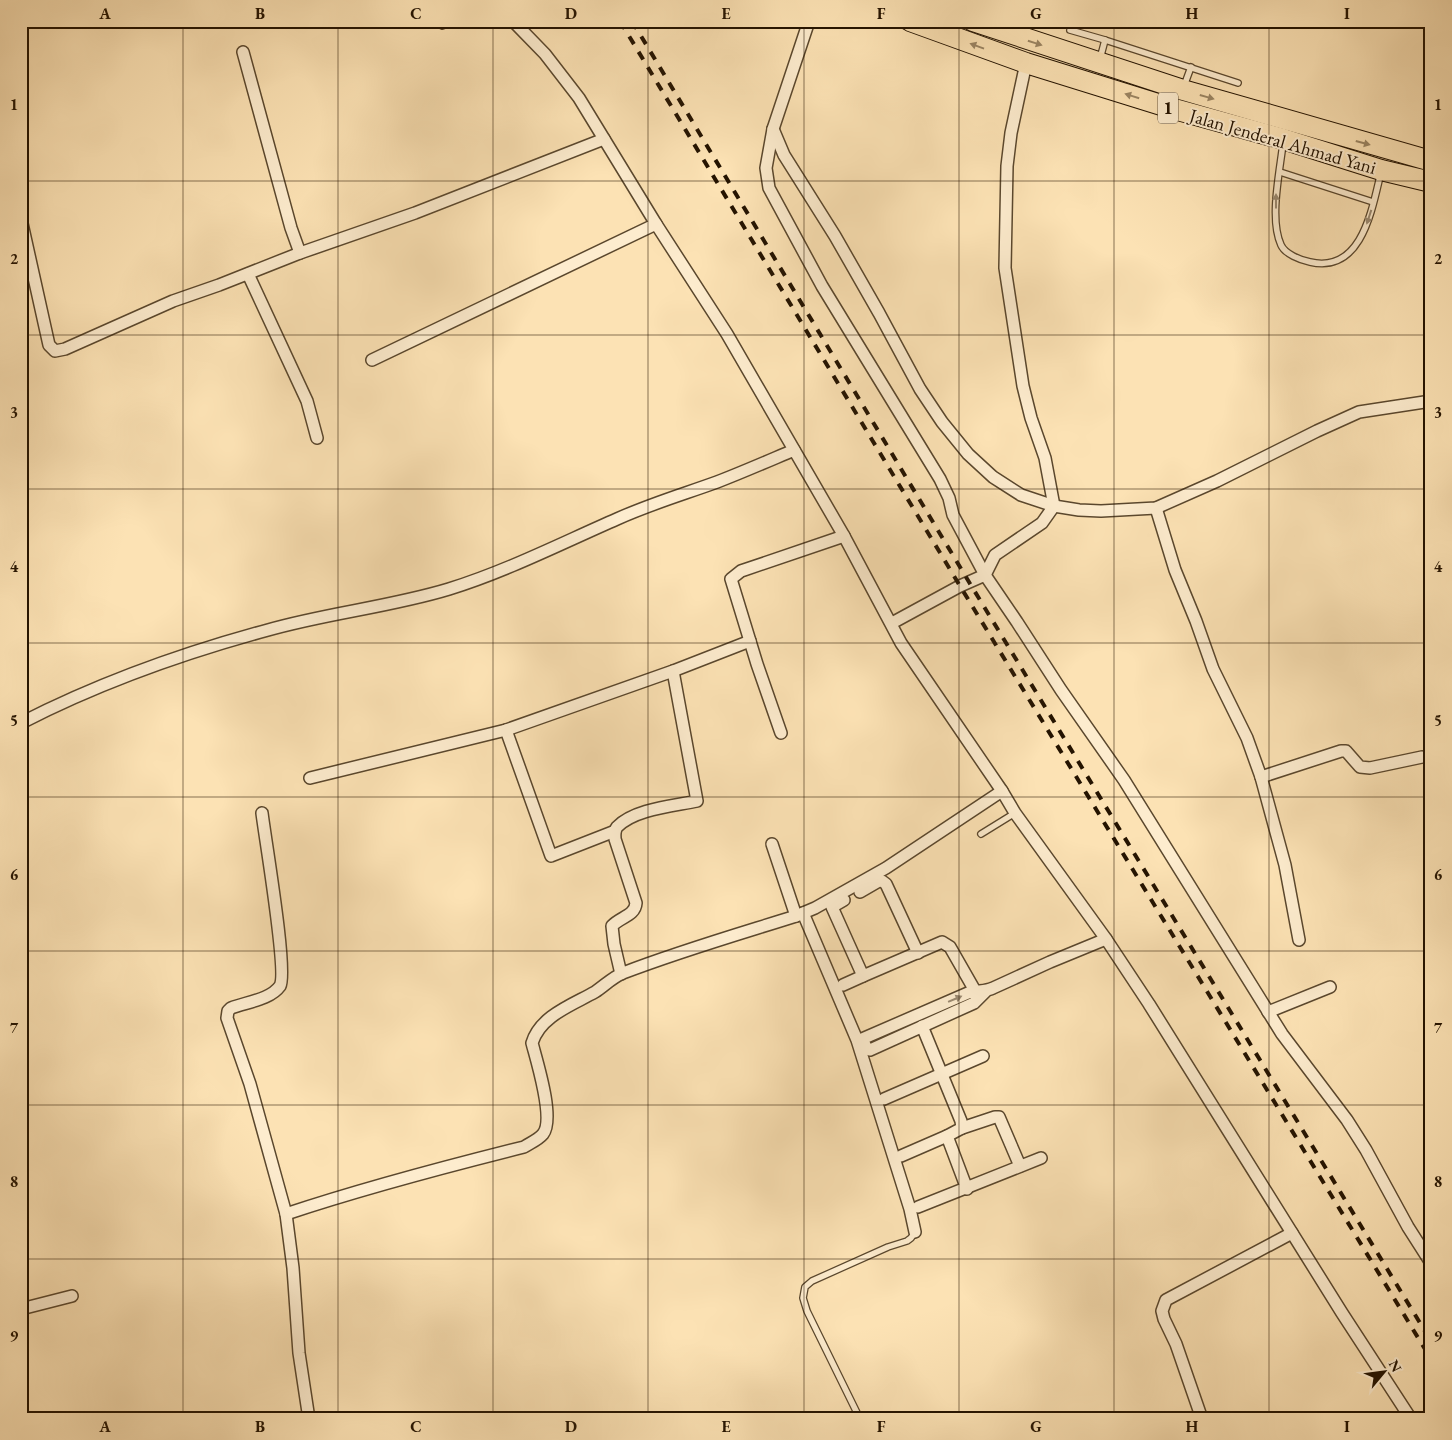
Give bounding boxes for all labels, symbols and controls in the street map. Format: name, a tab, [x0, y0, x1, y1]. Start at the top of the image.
text: A	[98, 3, 111, 24]
text: B	[255, 3, 265, 24]
text: C	[410, 3, 422, 24]
text: D	[565, 3, 577, 24]
text: E	[721, 3, 731, 24]
text: F	[877, 3, 886, 24]
text: G	[1030, 3, 1042, 24]
text: H	[1186, 3, 1199, 24]
text: I	[1344, 3, 1350, 24]
one-way arrow	[1028, 39, 1043, 47]
one-way arrow	[969, 42, 984, 50]
one-way arrow	[1124, 92, 1139, 100]
road number: 1	[1158, 92, 1178, 124]
text: 1	[10, 94, 18, 115]
one-way arrow	[1199, 94, 1214, 102]
text: 1	[1434, 94, 1442, 115]
street label: Jalan Jenderal Ahmad Yani	[1185, 102, 1380, 180]
one-way arrow	[1355, 139, 1370, 147]
one-way arrow	[1272, 193, 1280, 209]
one-way arrow	[1364, 210, 1372, 225]
text: 2	[10, 248, 19, 269]
text: 2	[1434, 248, 1443, 269]
text: 3	[10, 402, 18, 423]
text: 3	[1434, 402, 1442, 423]
text: 4	[10, 556, 19, 577]
text: 4	[1434, 556, 1443, 577]
text: 5	[10, 710, 18, 731]
text: 5	[1434, 710, 1442, 731]
text: 6	[10, 864, 19, 885]
text: 6	[1434, 864, 1443, 885]
one-way arrow	[948, 994, 962, 1002]
text: 7	[10, 1017, 19, 1038]
text: 7	[1434, 1017, 1443, 1038]
text: 8	[10, 1171, 18, 1192]
text: 8	[1434, 1171, 1442, 1192]
text: 9	[10, 1325, 19, 1346]
text: 9	[1434, 1325, 1443, 1346]
north arrow	[1360, 1348, 1410, 1398]
text: N	[1385, 1356, 1406, 1376]
text: A	[98, 1416, 111, 1437]
text: B	[255, 1416, 265, 1437]
text: C	[410, 1416, 422, 1437]
text: D	[565, 1416, 577, 1437]
text: E	[721, 1416, 731, 1437]
text: F	[877, 1416, 886, 1437]
text: G	[1030, 1416, 1042, 1437]
text: H	[1186, 1416, 1199, 1437]
text: I	[1344, 1416, 1350, 1437]

